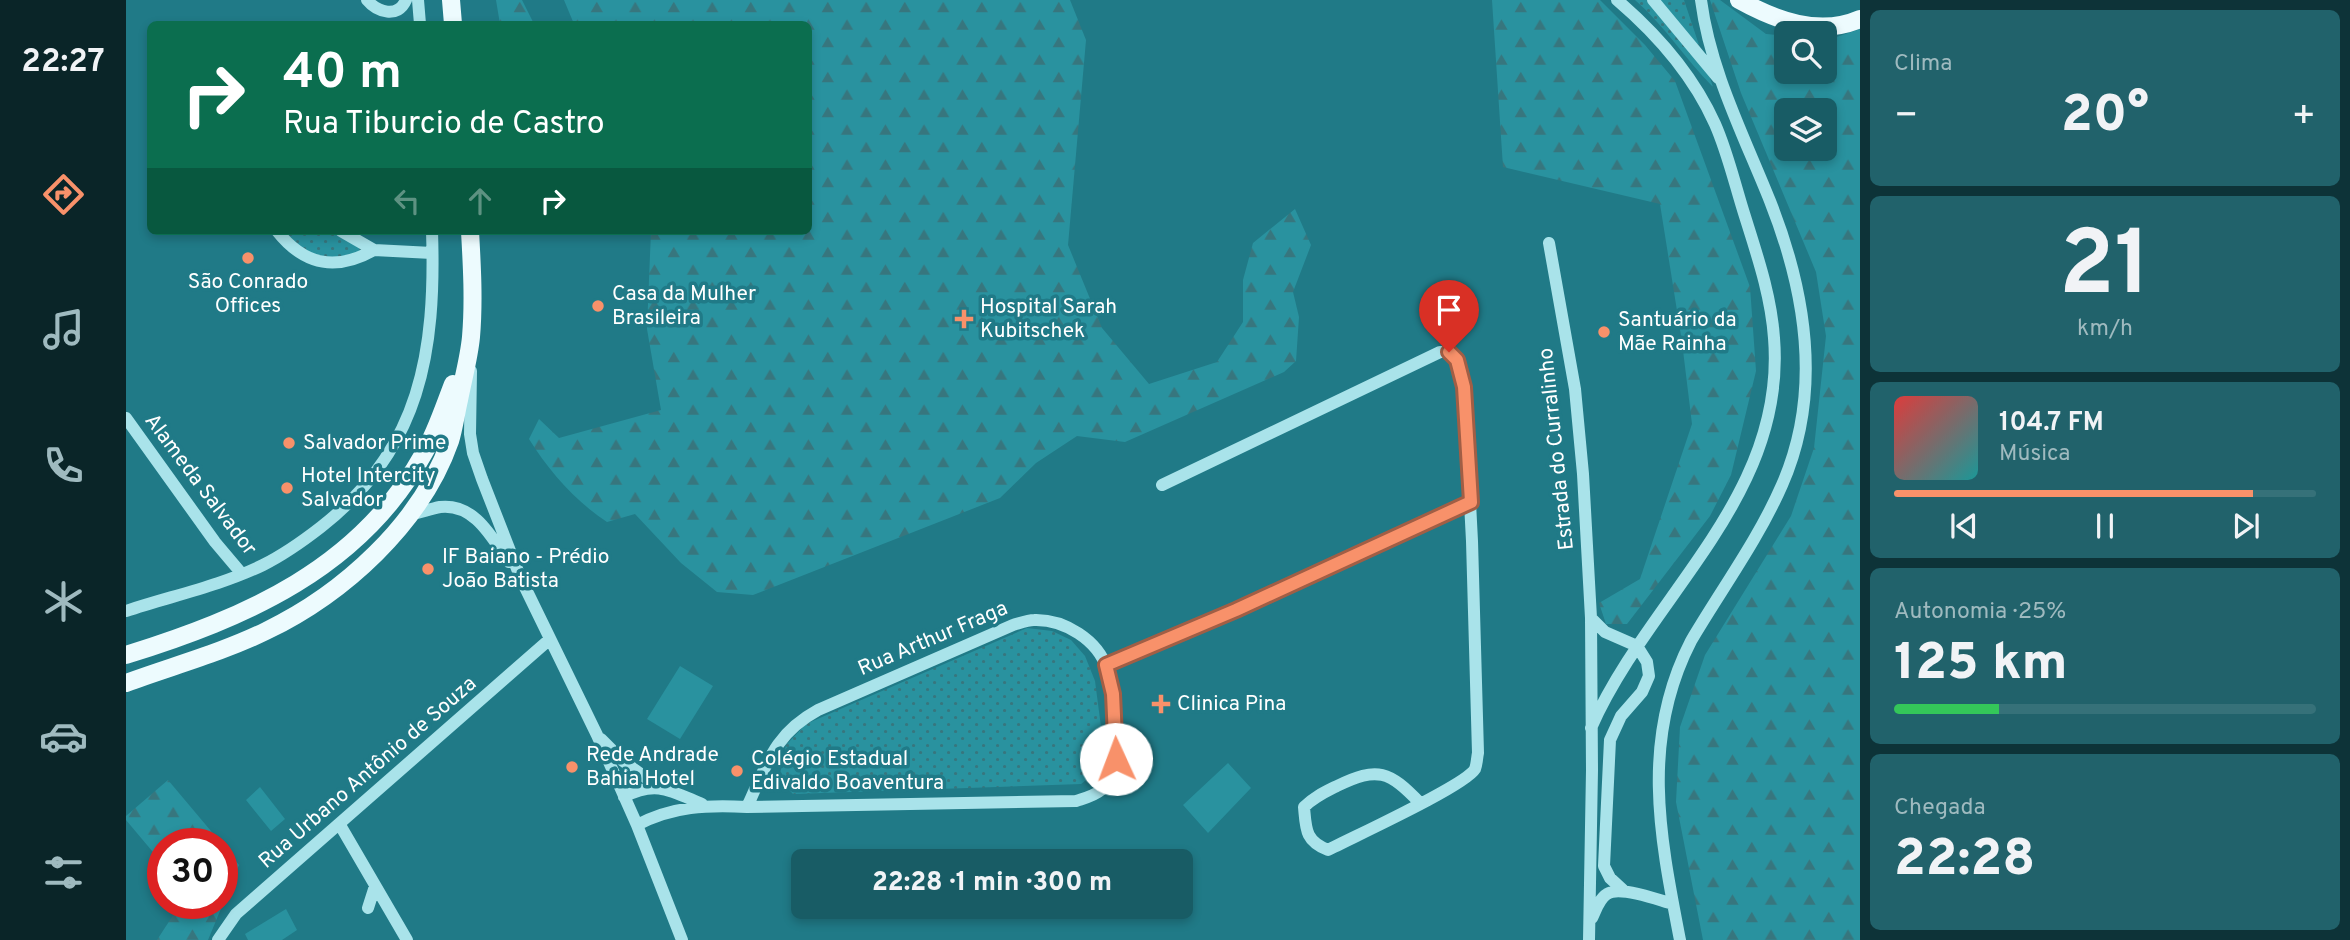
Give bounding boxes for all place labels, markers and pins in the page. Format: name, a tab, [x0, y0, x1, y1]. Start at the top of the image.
marker: São Conrado Offices	[240, 250, 256, 266]
place label: São Conrado Offices	[188, 269, 308, 320]
pin	[1419, 280, 1479, 352]
place label: Casa da Mulher Brasileira	[612, 281, 756, 332]
place label: Hospital Sarah Kubitschek	[980, 294, 1117, 345]
marker: Casa da Mulher Brasileira	[590, 298, 606, 314]
place label: Santuário da Mãe Rainha	[1618, 307, 1737, 358]
marker: Hospital Sarah Kubitschek	[954, 309, 974, 329]
marker: Santuário da Mãe Rainha	[1596, 324, 1612, 340]
place label: Salvador Prime	[303, 430, 446, 457]
marker: Salvador Prime	[281, 435, 297, 451]
place label: Hotel Intercity Salvador	[301, 463, 436, 514]
marker: Hotel Intercity Salvador	[279, 480, 295, 496]
place label: IF Baiano - Prédio João Batista	[442, 544, 609, 595]
marker: IF Baiano - Prédio João Batista	[420, 561, 436, 577]
place label: Clinica Pina	[1177, 691, 1286, 718]
marker: Clinica Pina	[1151, 694, 1171, 714]
place label: Rede Andrade Bahia Hotel	[586, 742, 719, 793]
place label: Colégio Estadual Edivaldo Boaventura	[751, 746, 944, 797]
marker: Rede Andrade Bahia Hotel	[564, 759, 580, 775]
marker: Colégio Estadual Edivaldo Boaventura	[729, 763, 745, 779]

